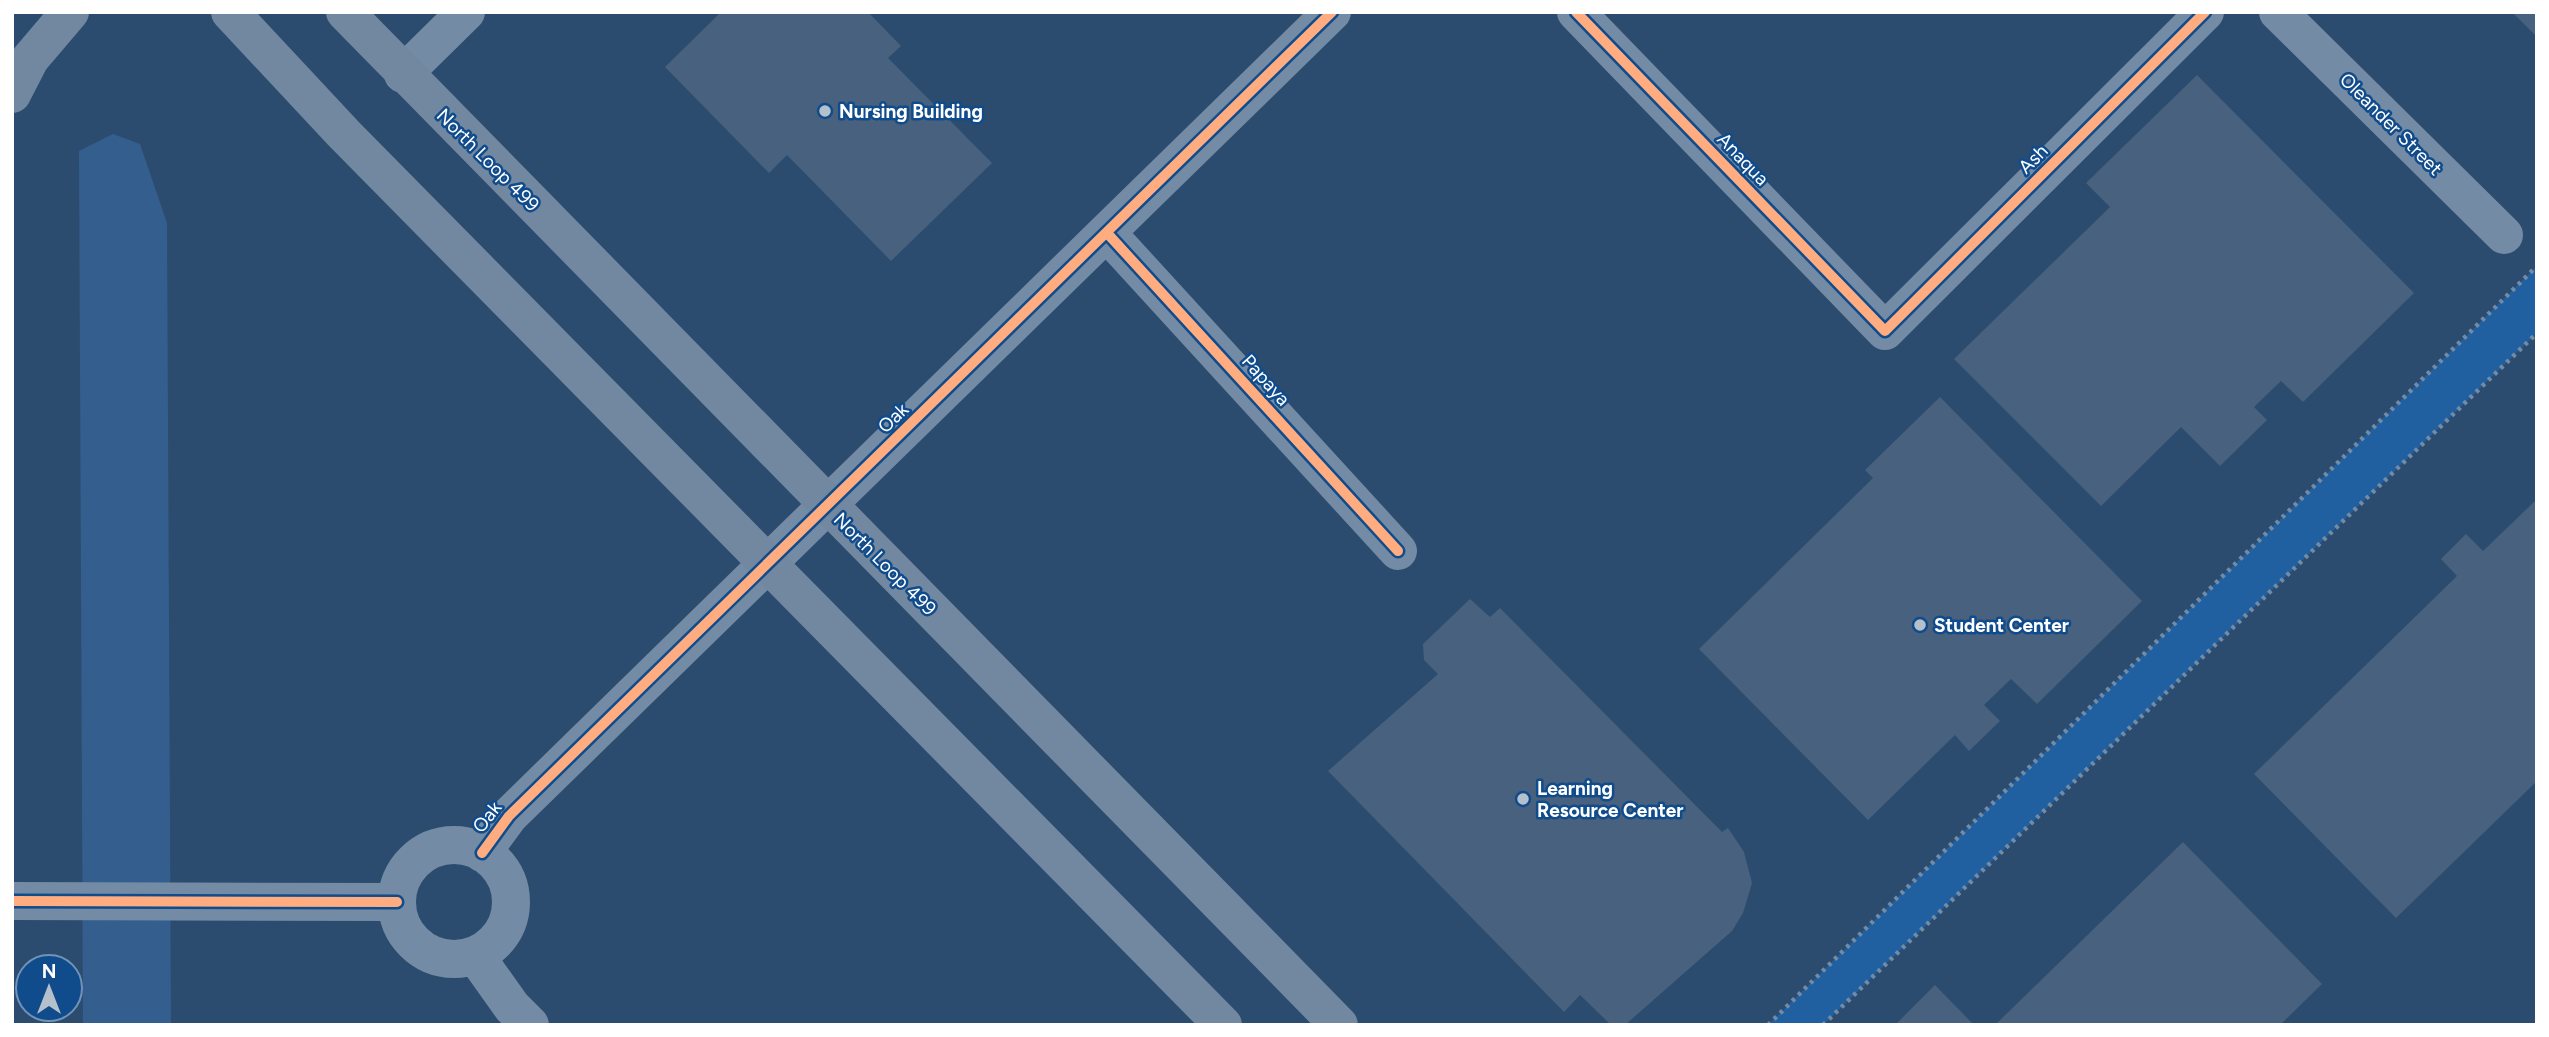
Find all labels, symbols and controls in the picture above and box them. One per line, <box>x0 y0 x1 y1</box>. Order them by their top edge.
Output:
street label: Oleander Street <box>2335 68 2447 180</box>
place label: Nursing Building <box>839 100 983 123</box>
marker: Nursing Building <box>817 103 833 119</box>
street label: North Loop 499 <box>432 104 544 216</box>
street label: Anaqua <box>1712 128 1774 190</box>
street label: Ash <box>2013 139 2053 179</box>
street label: Papaya <box>1237 350 1295 410</box>
street label: Oak <box>873 397 914 438</box>
street label: North Loop 499 <box>829 508 941 620</box>
place label: Student Center <box>1934 614 2069 637</box>
marker: Student Center <box>1912 617 1928 633</box>
place label: Learning Resource Center <box>1537 777 1683 822</box>
marker: Learning Resource Center <box>1515 791 1531 807</box>
street label: Oak <box>468 796 507 837</box>
north arrow <box>14 953 84 1023</box>
text: N <box>42 960 56 983</box>

